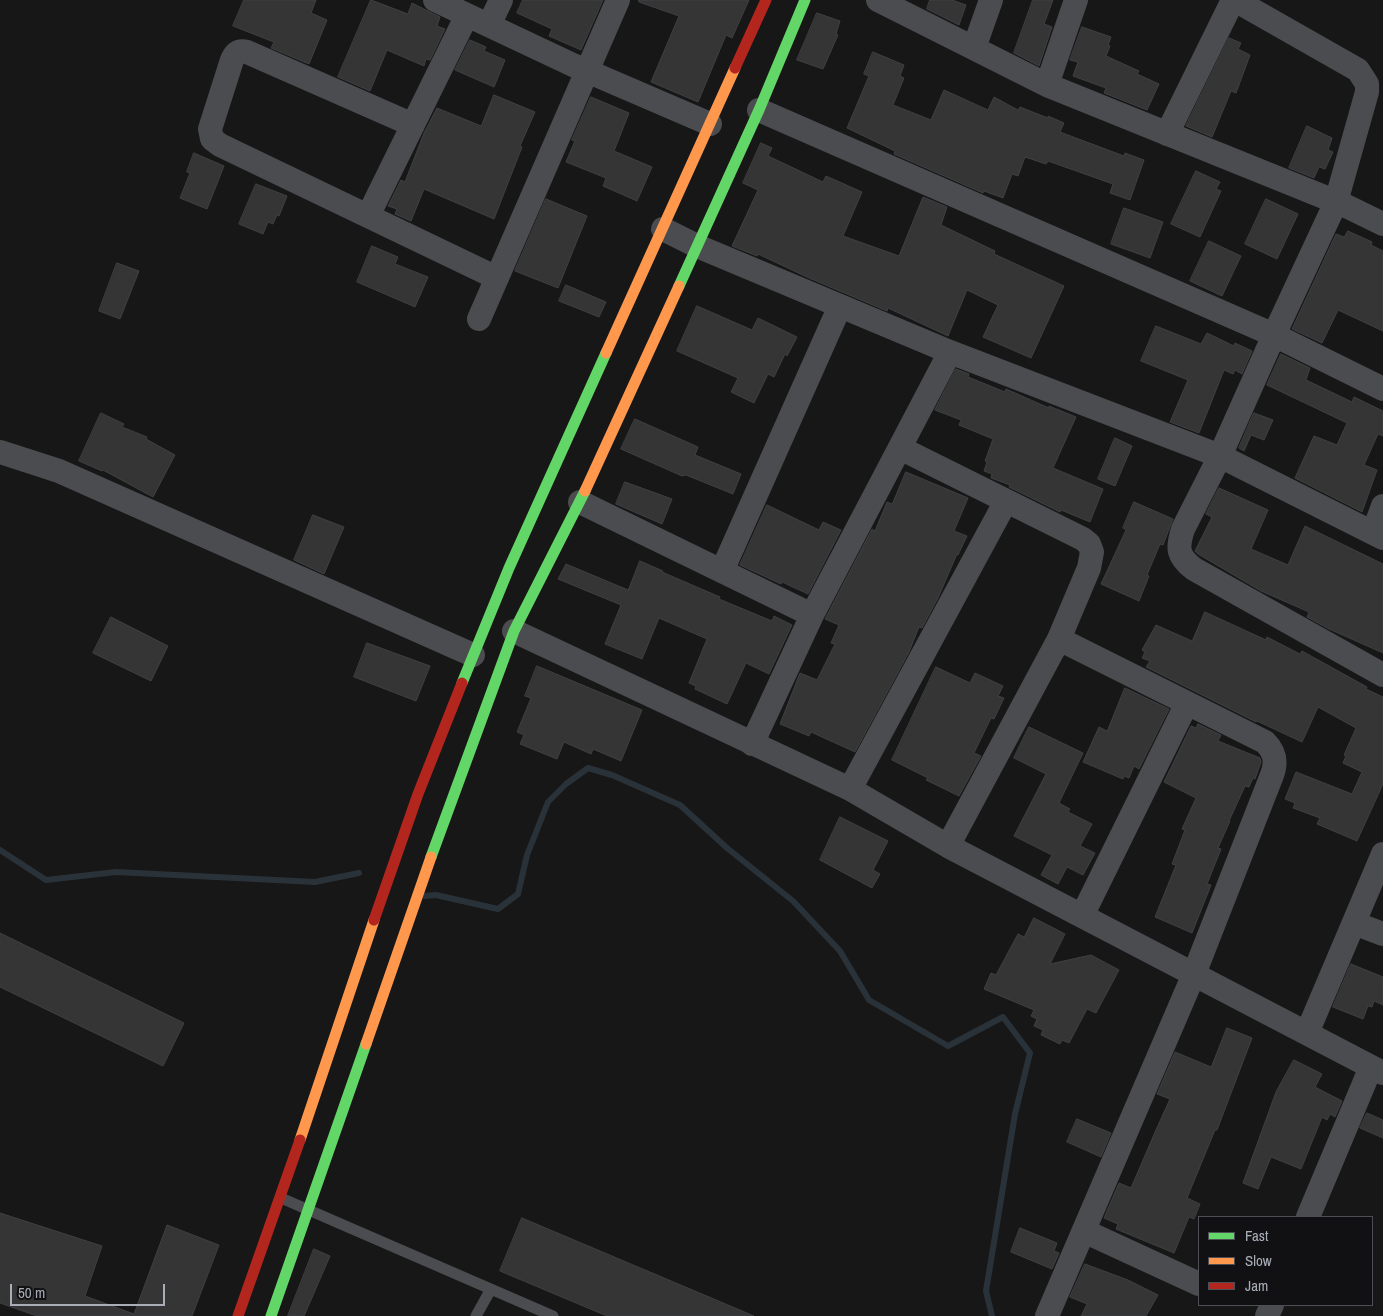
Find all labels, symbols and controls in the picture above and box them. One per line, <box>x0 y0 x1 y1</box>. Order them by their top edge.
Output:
legend <box>1198 1216 1373 1306</box>
text: Fast <box>1245 1225 1268 1246</box>
text: Slow <box>1245 1250 1272 1271</box>
scale bar <box>12 1274 168 1306</box>
text: Jam <box>1245 1275 1268 1296</box>
text: 50 m <box>18 1282 45 1303</box>

